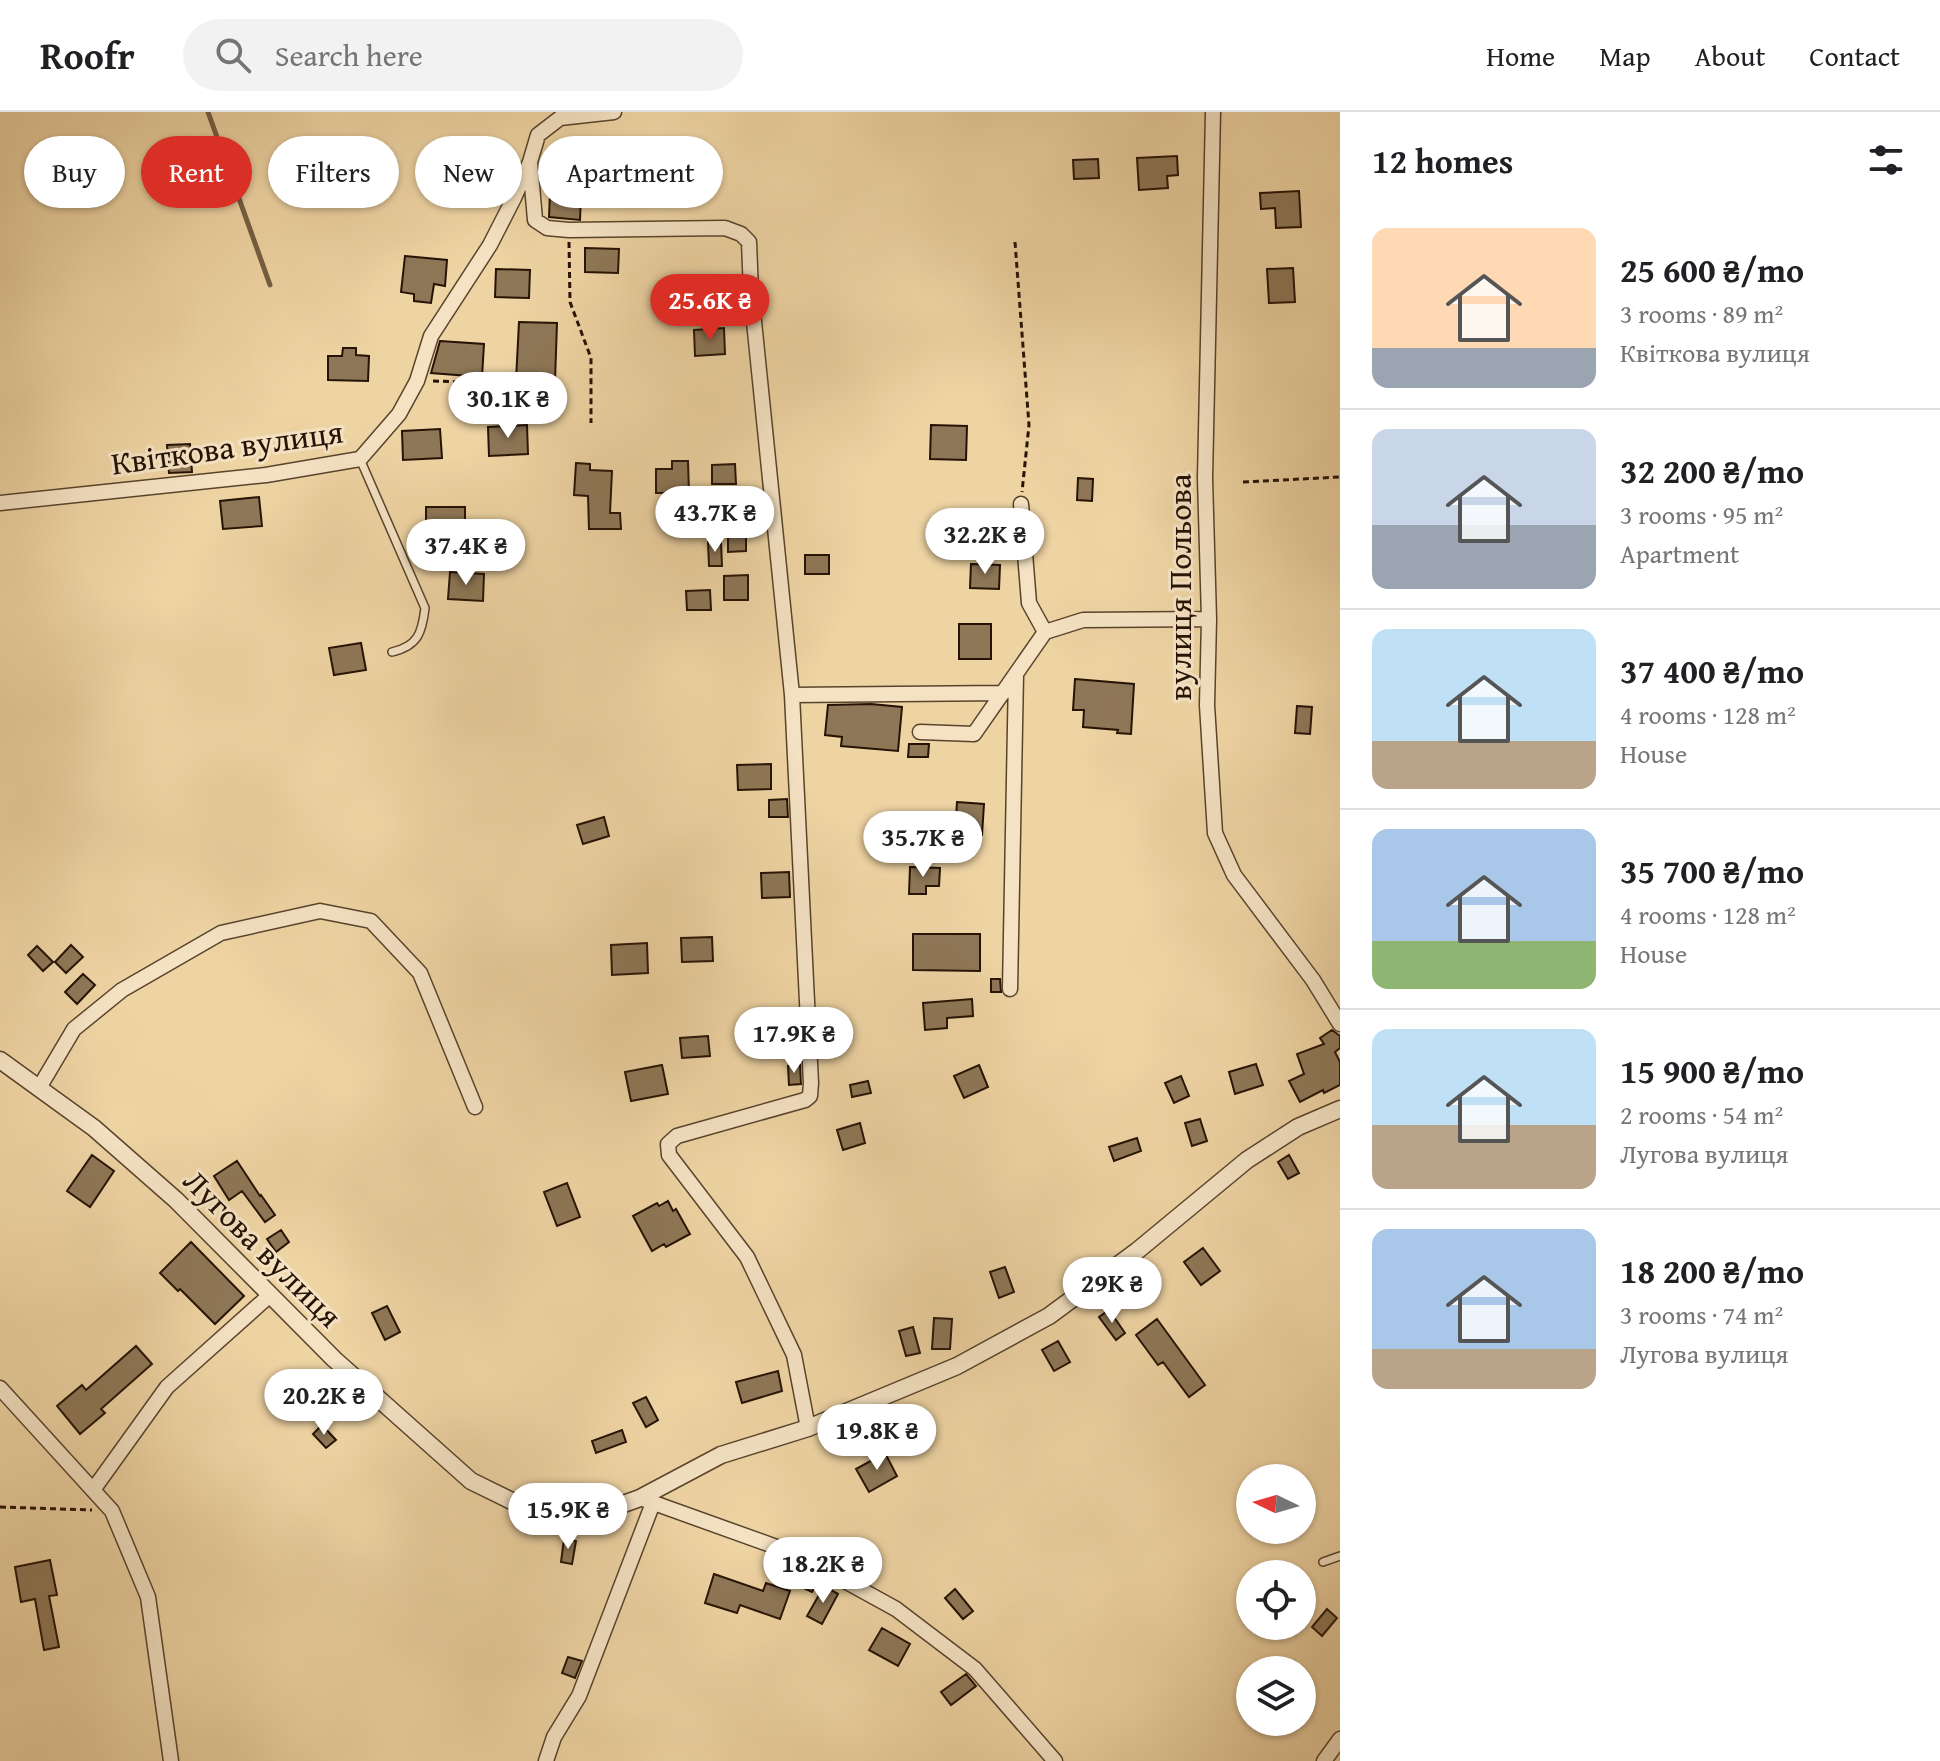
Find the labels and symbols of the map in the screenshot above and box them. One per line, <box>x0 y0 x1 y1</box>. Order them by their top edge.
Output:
pin: 25.6K ₴ <box>636 274 784 342</box>
pin: 30.1K ₴ <box>434 372 582 440</box>
street label: Квіткова вулиця <box>108 407 346 487</box>
street label: вулиця Польова <box>1156 473 1203 700</box>
pin: 43.7K ₴ <box>641 486 789 554</box>
pin: 32.2K ₴ <box>911 508 1059 576</box>
pin: 37.4K ₴ <box>392 519 540 587</box>
pin: 35.7K ₴ <box>849 811 997 879</box>
pin: 17.9K ₴ <box>720 1007 868 1075</box>
street label: Лугова вулиця <box>173 1158 353 1338</box>
pin: 29K ₴ <box>1056 1257 1168 1325</box>
pin: 20.2K ₴ <box>250 1369 398 1437</box>
pin: 19.8K ₴ <box>803 1404 951 1472</box>
north arrow <box>1236 1464 1316 1544</box>
pin: 15.9K ₴ <box>494 1483 642 1551</box>
pin: 18.2K ₴ <box>749 1537 897 1605</box>

